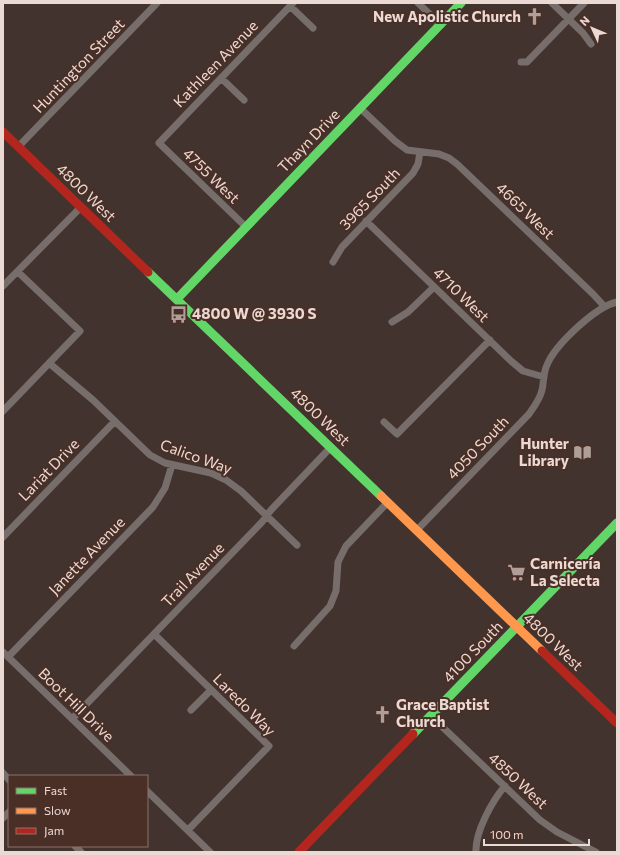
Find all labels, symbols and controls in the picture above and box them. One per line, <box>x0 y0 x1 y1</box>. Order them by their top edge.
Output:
place label: New Apolistic Church <box>373 7 521 25</box>
church icon: New Apolistic Church <box>524 7 544 27</box>
north arrow <box>572 8 612 48</box>
text: N <box>577 13 592 28</box>
street label: Huntington Street <box>29 15 128 116</box>
street label: Kathleen Avenue <box>169 16 261 110</box>
street label: Thayn Drive <box>274 105 343 176</box>
street label: 4755 West <box>180 144 244 207</box>
street label: 4800 West <box>53 160 120 225</box>
street label: 3965 South <box>335 164 403 233</box>
street label: 4665 West <box>493 178 558 242</box>
street label: 4710 West <box>430 263 493 325</box>
bus stop icon: 4800 W @ 3930 S <box>169 304 189 324</box>
place label: 4800 W @ 3930 S <box>192 304 317 322</box>
street label: 4800 West <box>287 384 354 449</box>
street label: 4050 South <box>443 412 512 483</box>
street label: Lariat Drive <box>14 434 82 504</box>
place label: Hunter Library <box>519 434 570 469</box>
street label: Calico Way <box>158 435 235 477</box>
library icon: Hunter Library <box>572 443 592 463</box>
street label: Janette Avenue <box>45 512 128 598</box>
street label: Trail Avenue <box>157 538 227 610</box>
place label: Carnicería La Selecta <box>530 554 601 589</box>
supermarket icon: Carnicería La Selecta <box>507 563 527 583</box>
street label: 4800 West <box>520 609 587 674</box>
street label: 4100 South <box>439 617 506 686</box>
street label: Boot Hill Drive <box>35 664 118 745</box>
street label: Laredo Way <box>210 669 280 739</box>
place label: Grace Baptist Church <box>396 695 489 730</box>
church icon: Grace Baptist Church <box>373 704 393 724</box>
street label: 4850 West <box>485 748 552 812</box>
legend <box>8 775 148 847</box>
text: Fast <box>44 783 67 797</box>
text: Slow <box>44 803 71 817</box>
scale bar <box>484 821 589 847</box>
text: Jam <box>44 823 64 838</box>
text: 100 m <box>490 827 524 841</box>

